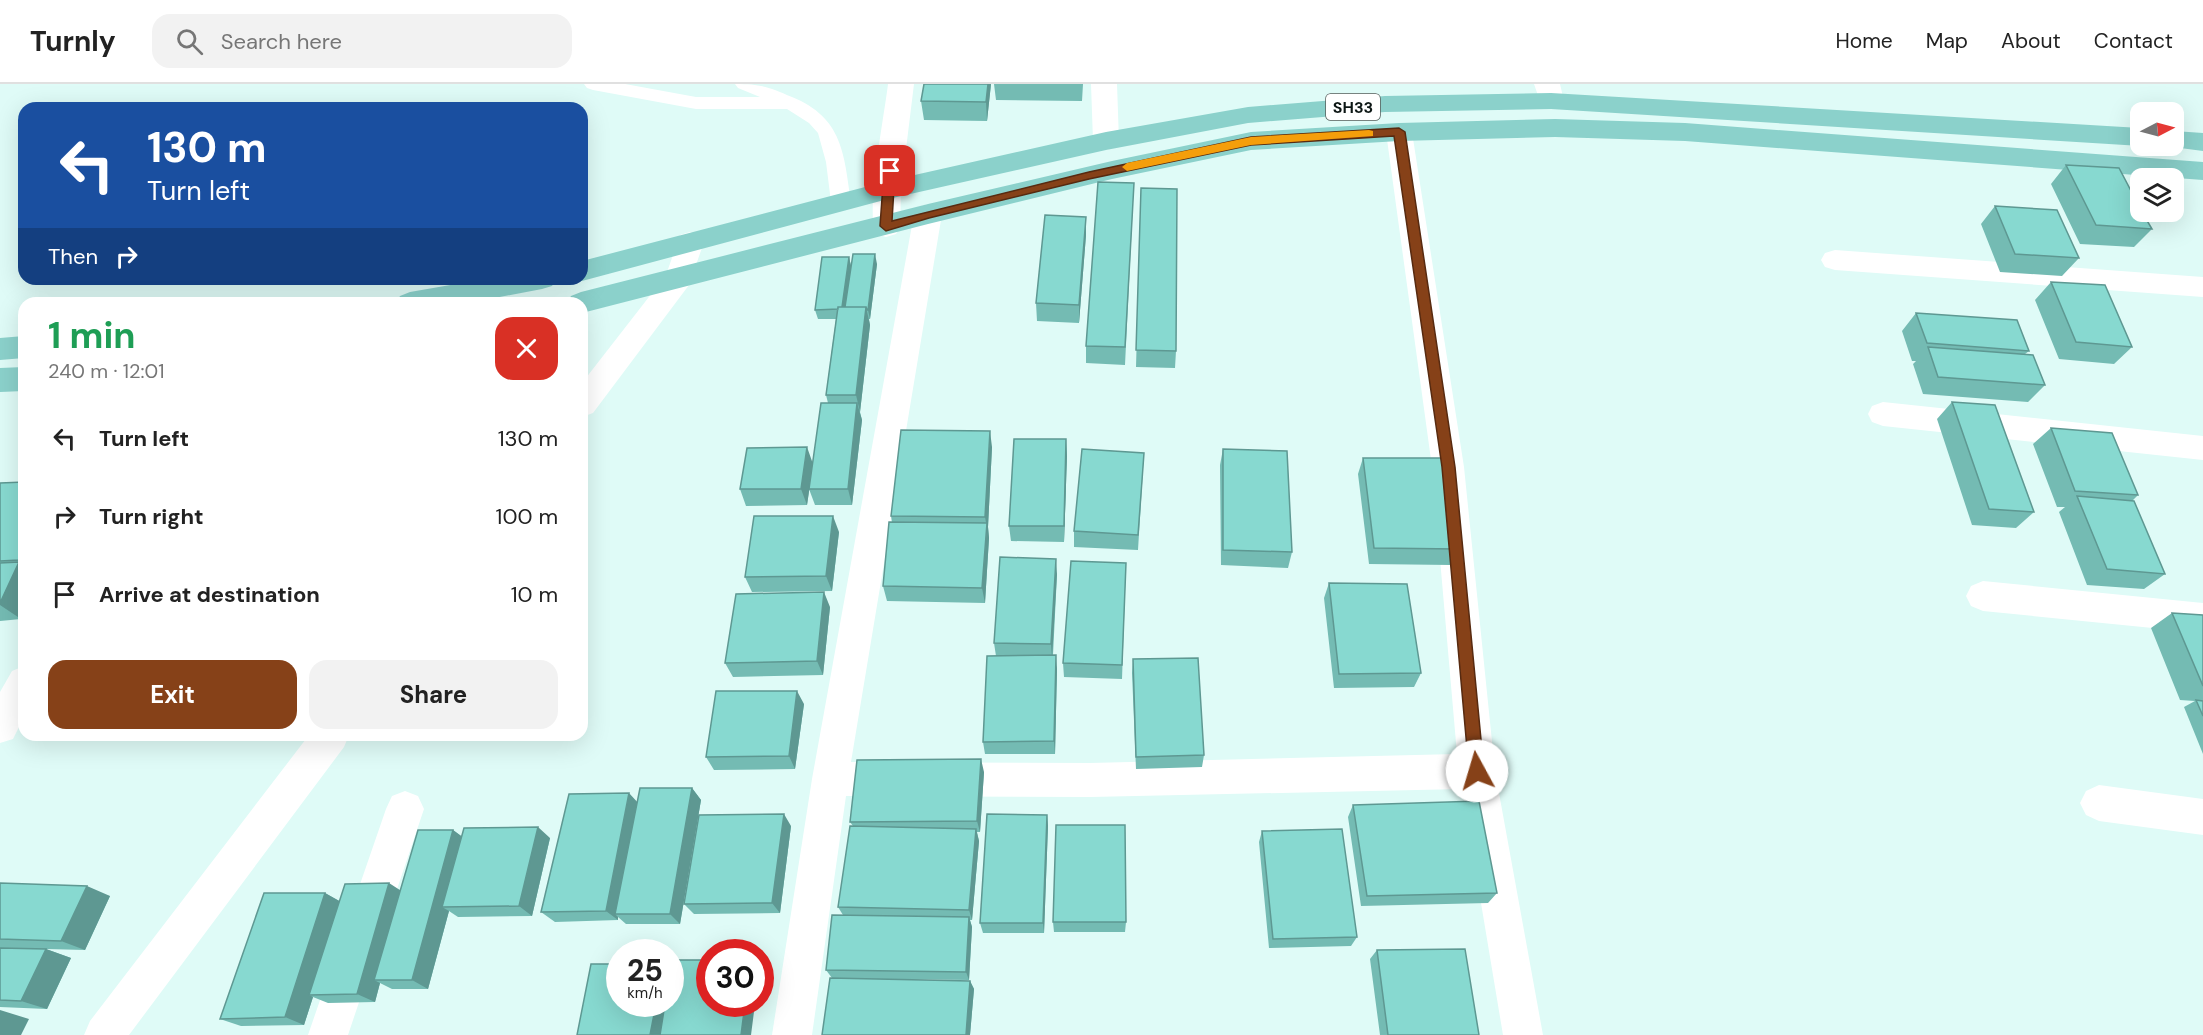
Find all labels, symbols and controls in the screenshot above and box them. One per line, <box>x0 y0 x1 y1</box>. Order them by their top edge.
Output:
search box <box>152 14 572 68</box>
text: Turnly <box>30 23 116 60</box>
icon: search <box>173 25 206 58</box>
text: Search here <box>221 27 342 56</box>
text: Home <box>1835 27 1893 55</box>
text: Map <box>1926 27 1968 55</box>
text: About <box>2001 27 2061 55</box>
text: Contact <box>2094 27 2173 55</box>
road number: SH33 <box>1326 94 1380 120</box>
north arrow <box>2130 102 2184 156</box>
map controls <box>2130 102 2184 222</box>
text: 130 m <box>147 120 267 175</box>
icon: left <box>48 126 126 204</box>
pin <box>864 145 915 196</box>
icon: arrive <box>873 154 906 187</box>
button: layers <box>2130 168 2184 222</box>
text: Turn left <box>147 173 250 208</box>
icon: right <box>110 240 143 273</box>
text: Then <box>48 242 98 271</box>
text: 1 min <box>48 312 136 359</box>
button: close <box>495 317 558 380</box>
text: 240 m · 12:01 <box>48 358 164 384</box>
icon: left <box>48 422 81 455</box>
text: Turn left <box>99 424 189 453</box>
text: 130 m <box>498 424 558 453</box>
icon: right <box>48 500 81 533</box>
text: Turn right <box>99 502 204 531</box>
text: 100 m <box>496 502 558 531</box>
icon: arrive <box>48 578 81 611</box>
text: Arrive at destination <box>99 580 320 609</box>
text: 10 m <box>511 580 558 609</box>
button: Exit <box>48 660 297 729</box>
button: Share <box>309 660 558 729</box>
position arrow <box>1445 739 1509 803</box>
speed limit sign: 30 <box>696 939 774 1017</box>
text: 25 <box>627 951 663 990</box>
text: km/h <box>627 983 663 1003</box>

